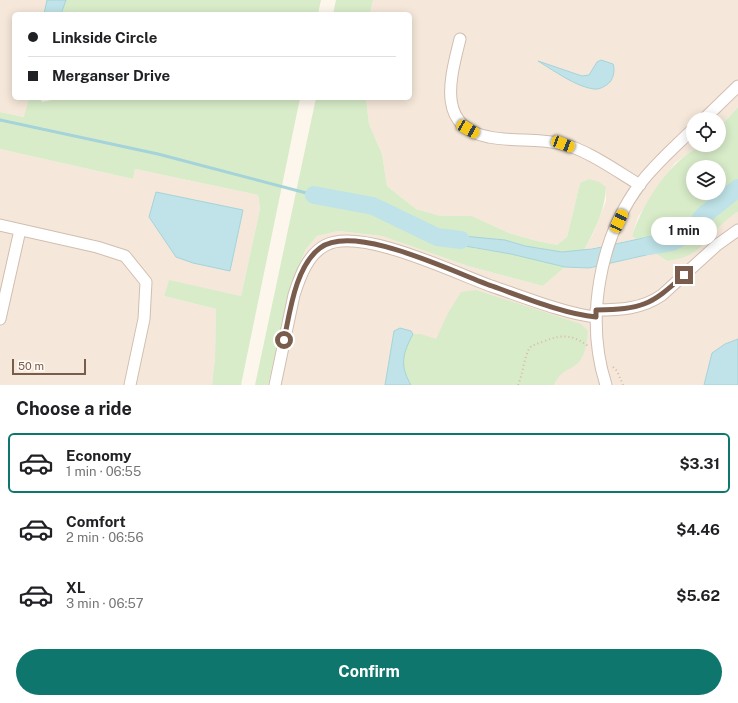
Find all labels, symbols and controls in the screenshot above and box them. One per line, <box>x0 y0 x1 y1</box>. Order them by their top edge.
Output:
text: Linkside Circle <box>52 29 157 46</box>
text: Merganser Drive <box>52 67 170 84</box>
map controls <box>686 112 726 200</box>
button: locate <box>686 112 726 152</box>
car <box>455 118 481 140</box>
car <box>550 134 576 154</box>
button: layers <box>686 160 726 200</box>
car <box>608 208 630 234</box>
callout: 1 min <box>651 217 717 245</box>
text: 1 min <box>668 223 700 238</box>
route end <box>675 266 693 284</box>
route start <box>275 331 293 349</box>
scale bar <box>12 357 86 376</box>
text: 50 m <box>18 360 44 372</box>
text: Choose a ride <box>16 398 132 419</box>
icon: car <box>18 445 54 481</box>
text: Economy <box>66 447 131 464</box>
text: $3.31 <box>679 455 720 472</box>
text: 1 min · 06:55 <box>66 464 141 479</box>
icon: car <box>18 511 54 547</box>
text: Comfort <box>66 513 126 530</box>
text: $4.46 <box>676 521 720 538</box>
text: 2 min · 06:56 <box>66 530 144 545</box>
icon: car <box>18 577 54 613</box>
text: XL <box>66 579 85 596</box>
text: $5.62 <box>676 587 720 604</box>
text: 3 min · 06:57 <box>66 596 144 611</box>
button: Confirm <box>16 649 722 695</box>

